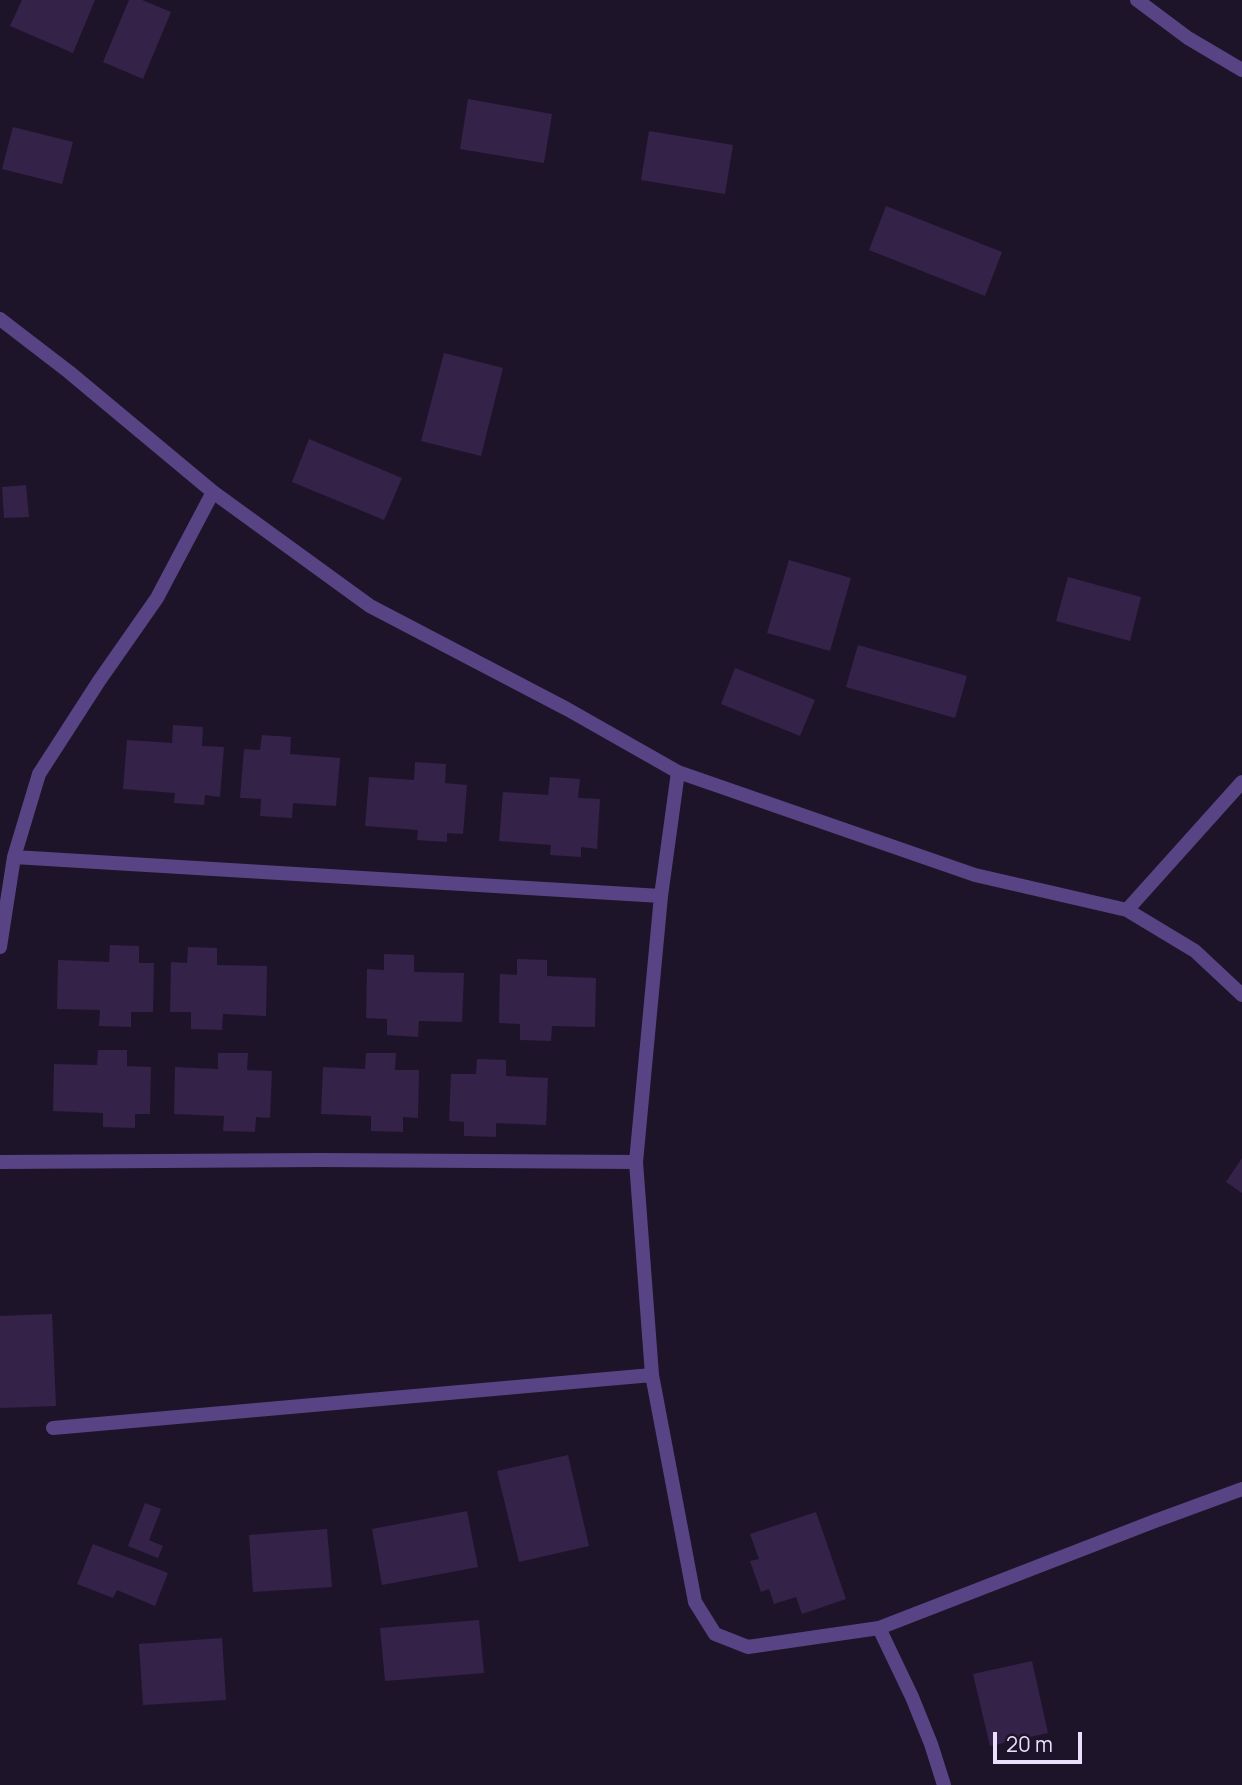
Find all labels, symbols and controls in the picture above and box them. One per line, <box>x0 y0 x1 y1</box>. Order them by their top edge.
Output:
scale bar <box>997 1718 1086 1762</box>
text: 20 m <box>1006 1730 1053 1758</box>

